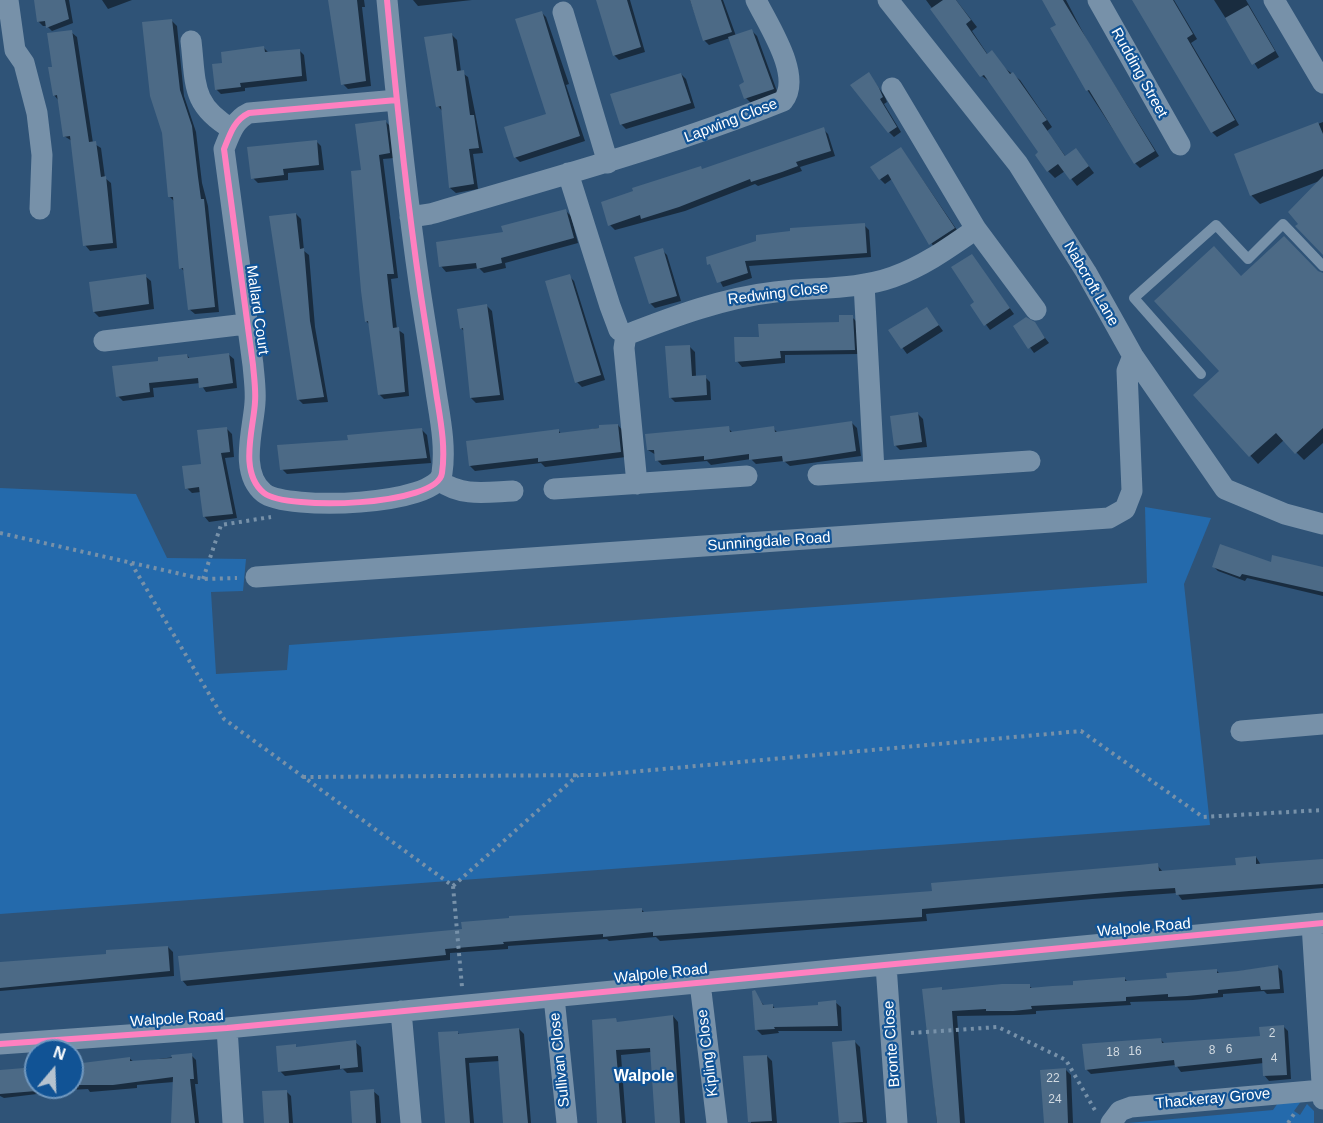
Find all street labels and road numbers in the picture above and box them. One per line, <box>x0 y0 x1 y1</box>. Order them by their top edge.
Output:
street label: Rudding Street <box>1107 25 1171 121</box>
street label: Lapwing Close <box>682 95 780 147</box>
street label: Nabcroft Lane <box>1060 239 1122 329</box>
street label: Mallard Court <box>242 264 272 356</box>
street label: Redwing Close <box>727 279 829 309</box>
street label: Sunningdale Road <box>707 529 831 555</box>
street label: Walpole Road <box>1097 915 1191 941</box>
street label: Walpole Road <box>613 960 709 988</box>
street label: Bronte Close <box>880 1000 904 1088</box>
street label: Walpole Road <box>130 1007 224 1031</box>
street label: Kipling Close <box>694 1008 722 1098</box>
street label: Sullivan Close <box>546 1012 574 1108</box>
street label: Thackeray Grove <box>1155 1085 1271 1113</box>

